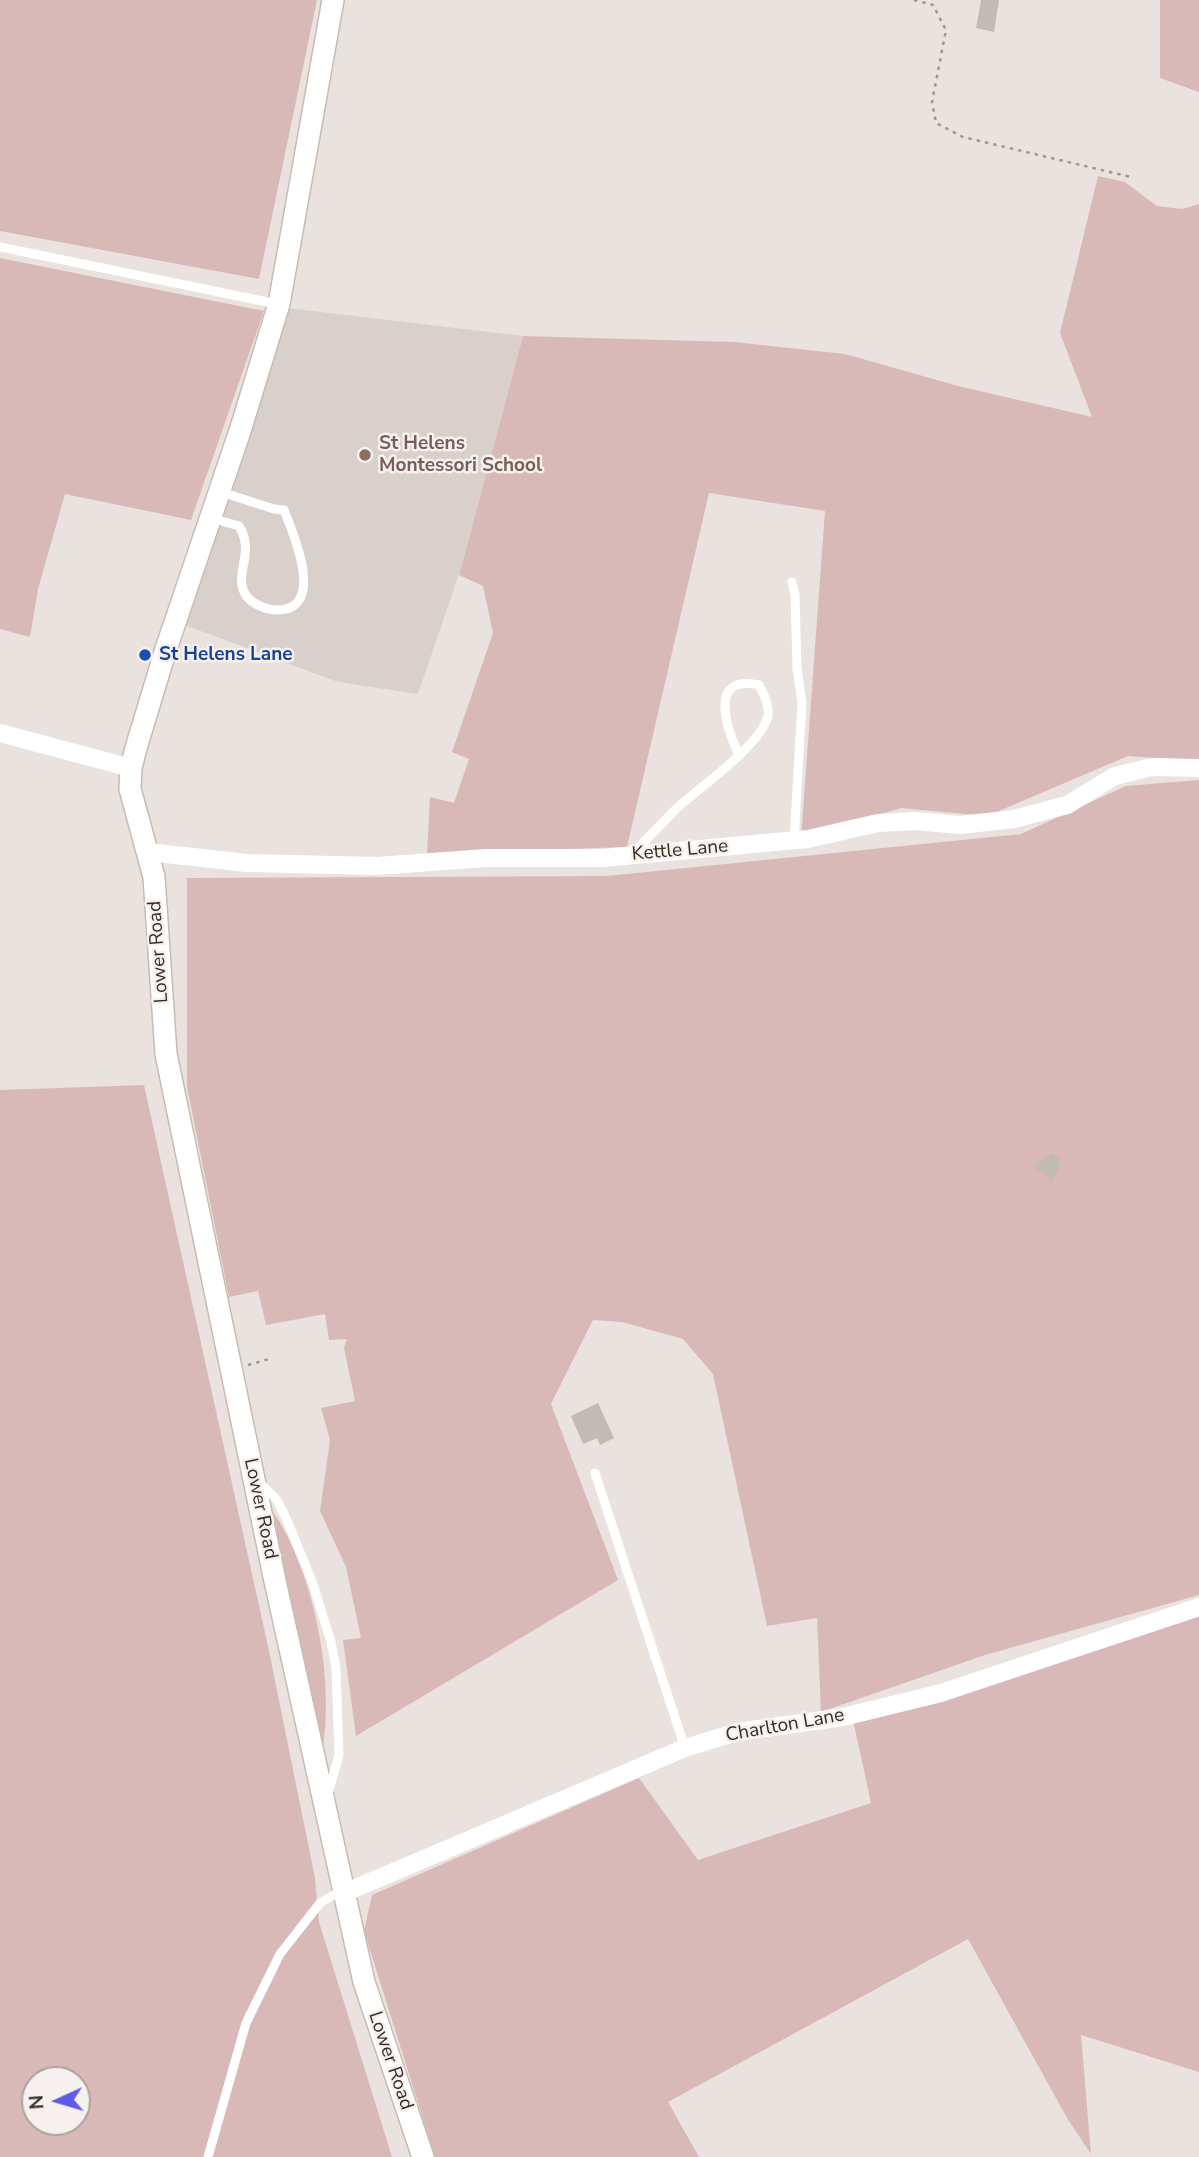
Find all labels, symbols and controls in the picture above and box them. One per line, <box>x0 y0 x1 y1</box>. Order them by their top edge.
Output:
place label: St Helens Montessori School <box>379 433 542 477</box>
marker: St Helens Montessori School <box>357 447 373 463</box>
place label: St Helens Lane <box>159 644 293 666</box>
marker: St Helens Lane <box>137 647 153 663</box>
street label: Kettle Lane <box>631 835 729 867</box>
street label: Lower Road <box>144 900 174 1004</box>
street label: Lower Road <box>238 1457 282 1561</box>
street label: Charlton Lane <box>724 1704 846 1748</box>
street label: Lower Road <box>363 2009 417 2113</box>
north arrow <box>21 2066 91 2136</box>
text: N <box>24 2094 51 2110</box>

